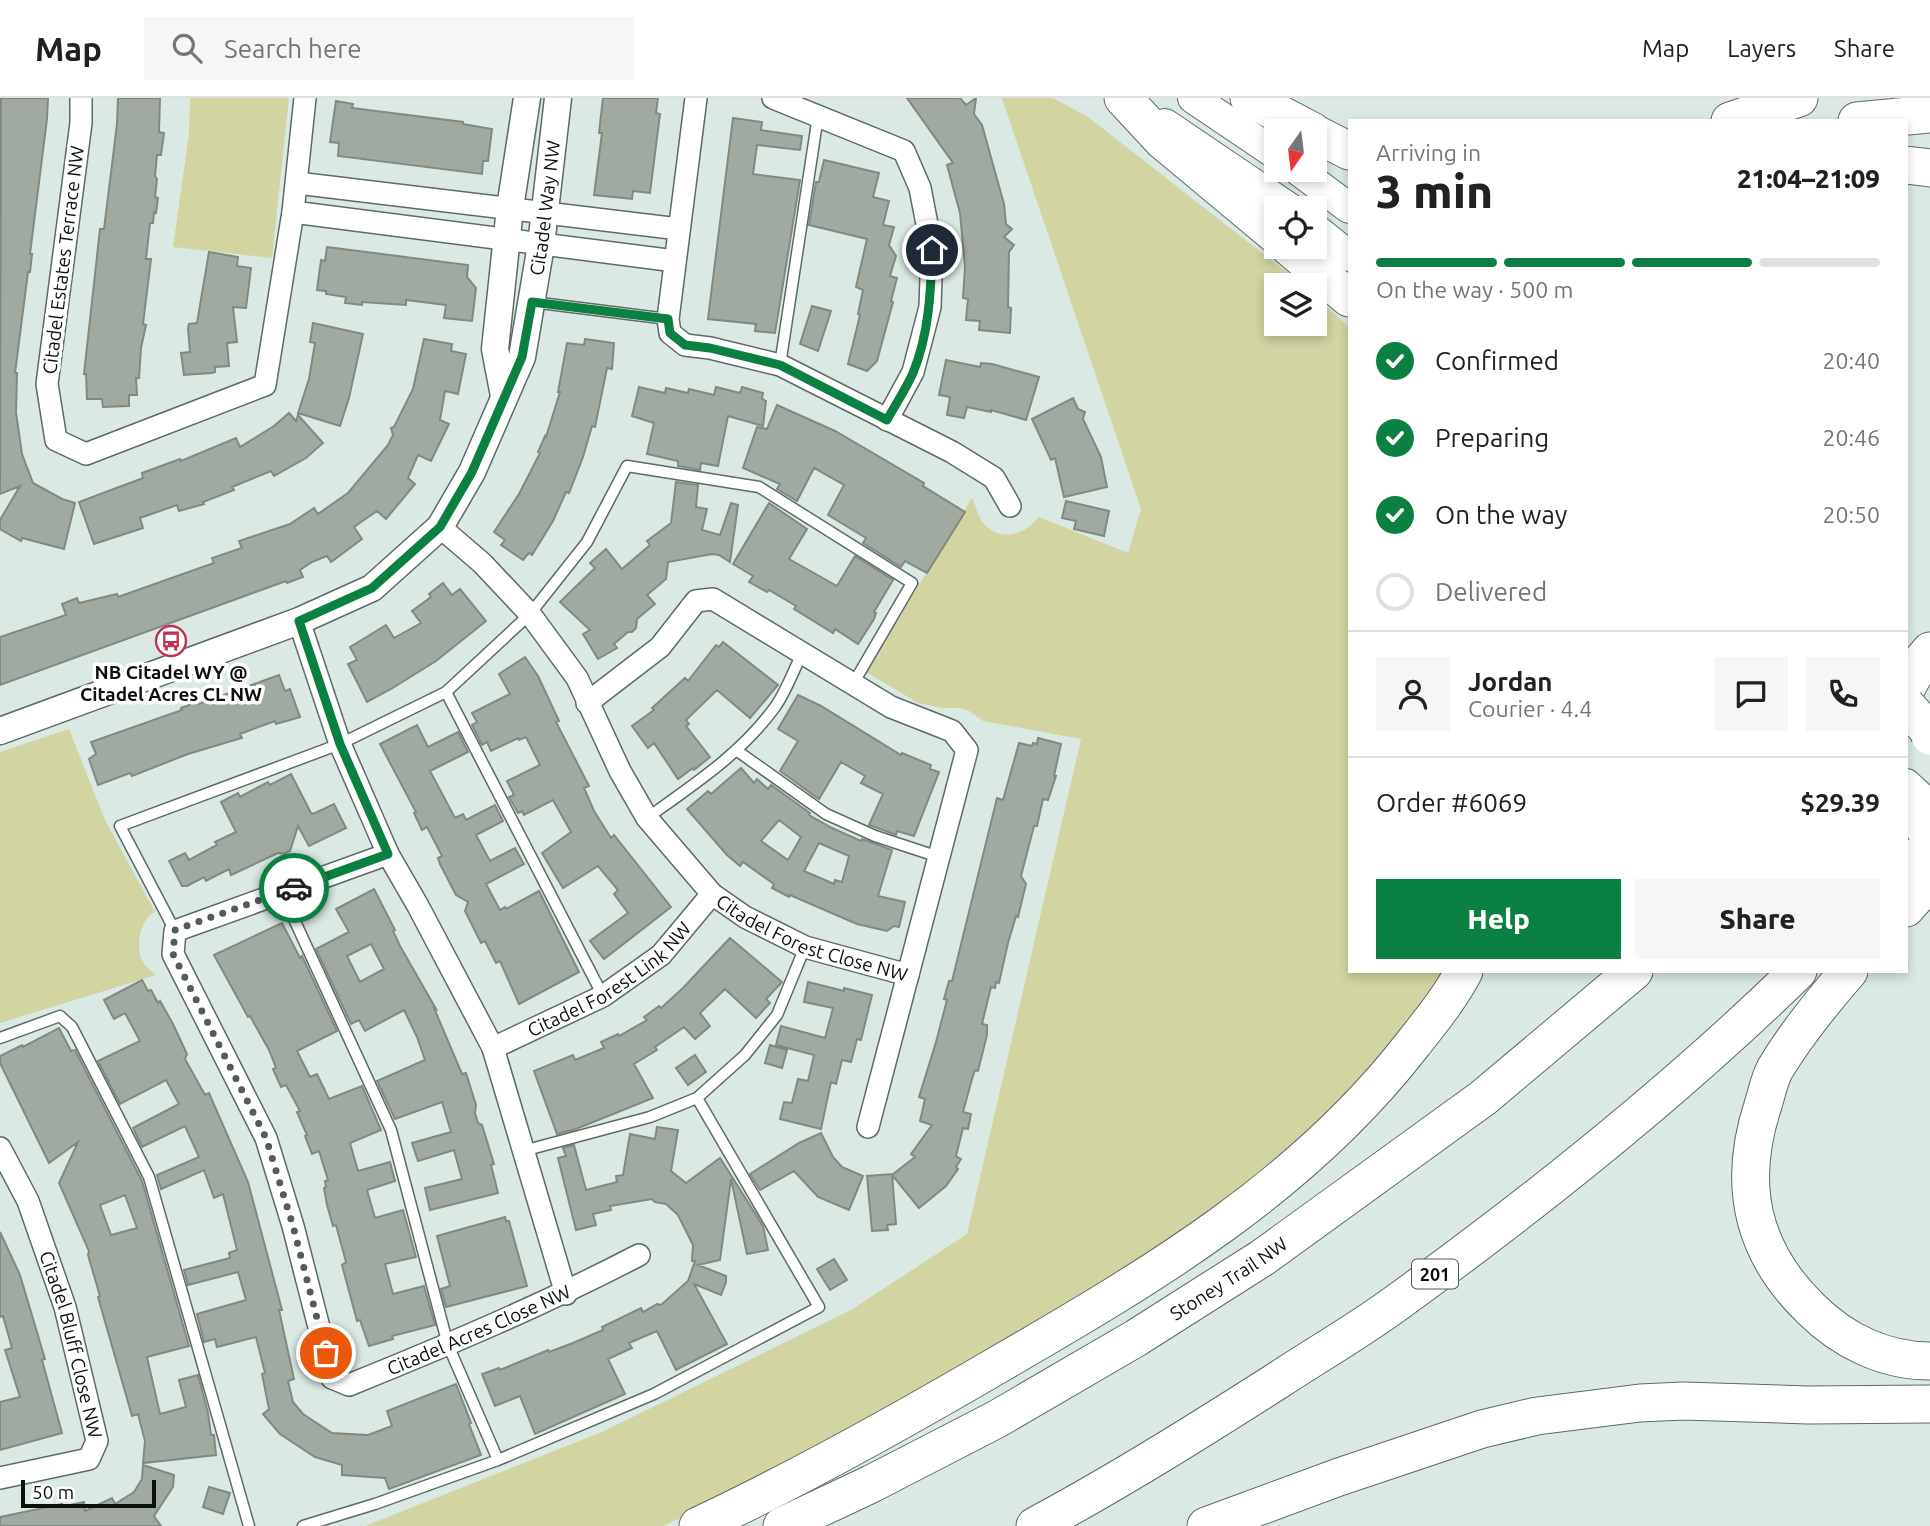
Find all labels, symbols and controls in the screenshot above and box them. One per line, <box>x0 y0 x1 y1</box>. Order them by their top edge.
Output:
search box <box>144 17 634 80</box>
icon: search <box>168 29 206 67</box>
text: Map <box>35 30 102 67</box>
text: Search here <box>224 34 362 63</box>
text: Map <box>1642 35 1689 62</box>
text: Layers <box>1727 35 1796 62</box>
text: Share <box>1834 35 1895 62</box>
north arrow <box>1264 119 1326 182</box>
map controls <box>1264 119 1327 336</box>
street label: Citadel Way NW <box>525 139 564 277</box>
text: Arriving in <box>1376 140 1481 165</box>
street label: Citadel Estates Terrace NW <box>38 144 88 376</box>
text: 21:04–21:09 <box>1737 164 1880 193</box>
text: 3 min <box>1376 165 1493 217</box>
button: locate <box>1264 196 1327 259</box>
pin <box>902 220 962 280</box>
icon: home <box>913 231 951 269</box>
button: layers <box>1264 273 1327 336</box>
text: On the way · 500 m <box>1376 277 1573 302</box>
icon: check <box>1376 342 1414 380</box>
text: Confirmed <box>1435 346 1559 375</box>
text: 20:40 <box>1822 348 1880 373</box>
icon: check <box>1376 419 1414 457</box>
text: Preparing <box>1435 423 1549 452</box>
text: 20:46 <box>1822 425 1880 450</box>
icon: check <box>1376 496 1414 534</box>
text: On the way <box>1435 500 1567 529</box>
text: 20:50 <box>1822 502 1880 527</box>
text: Delivered <box>1435 577 1547 606</box>
bus stop icon: NB Citadel WY @ Citadel Acres CL NW <box>154 624 188 658</box>
button: person <box>1376 657 1450 731</box>
button: chat <box>1714 657 1788 731</box>
button: phone <box>1806 657 1880 731</box>
place label: NB Citadel WY @ Citadel Acres CL NW <box>80 661 262 705</box>
text: Jordan <box>1468 667 1553 696</box>
text: Courier · 4.4 <box>1468 696 1592 721</box>
text: Order #6069 <box>1376 788 1527 817</box>
text: $29.39 <box>1800 788 1880 817</box>
courier <box>259 853 329 923</box>
icon: car <box>275 869 313 907</box>
button: Help <box>1376 879 1621 959</box>
button: Share <box>1635 879 1880 959</box>
street label: Citadel Forest Close NW <box>712 889 910 985</box>
street label: Citadel Forest Link NW <box>524 917 695 1041</box>
street label: Stoney Trail NW <box>1166 1232 1291 1325</box>
street label: Citadel Bluff Close NW <box>35 1248 107 1440</box>
road number: 201 <box>1412 1260 1458 1288</box>
street label: Citadel Acres Close NW <box>384 1280 574 1379</box>
pin <box>296 1323 356 1383</box>
icon: bag <box>307 1334 345 1372</box>
scale bar <box>21 1477 156 1509</box>
text: 50 m <box>32 1481 74 1503</box>

